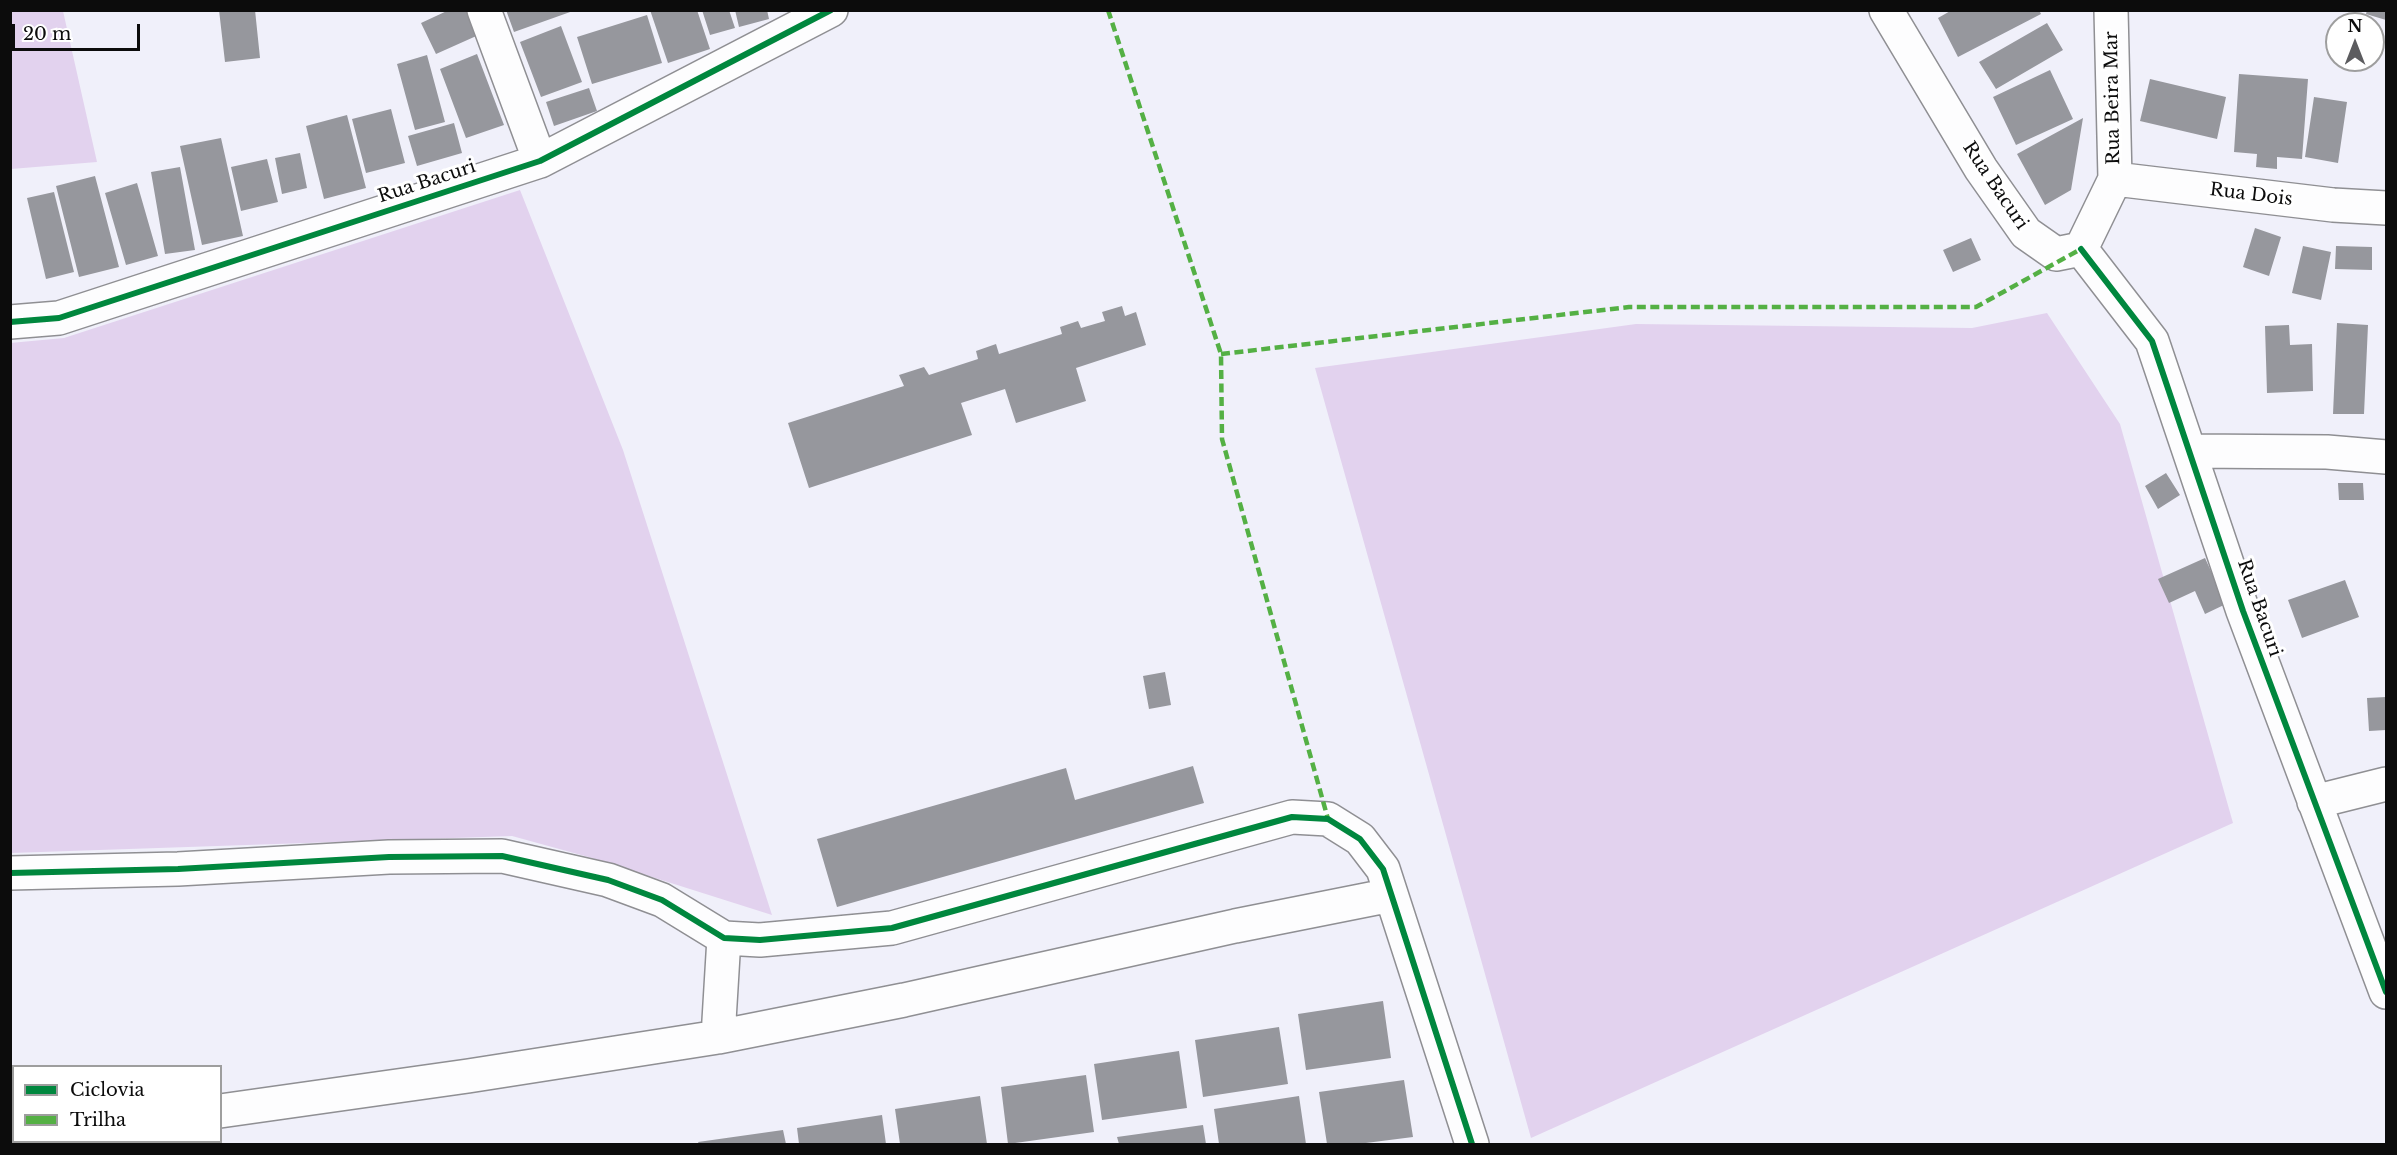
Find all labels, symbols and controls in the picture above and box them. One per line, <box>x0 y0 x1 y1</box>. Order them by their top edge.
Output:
scale bar <box>15 12 142 50</box>
north arrow <box>2325 12 2385 72</box>
text: N <box>2347 16 2363 36</box>
text: 20 m <box>23 23 71 45</box>
street label: Rua Beira Mar <box>2101 31 2125 165</box>
street label: Rua Bacuri <box>1958 138 2032 234</box>
street label: Rua Bacuri <box>375 156 479 208</box>
street label: Rua Dois <box>2208 179 2294 211</box>
street label: Rua Bacuri <box>2232 556 2286 660</box>
legend <box>12 1065 222 1143</box>
text: Ciclovia <box>70 1079 145 1101</box>
text: Trilha <box>70 1109 126 1131</box>

